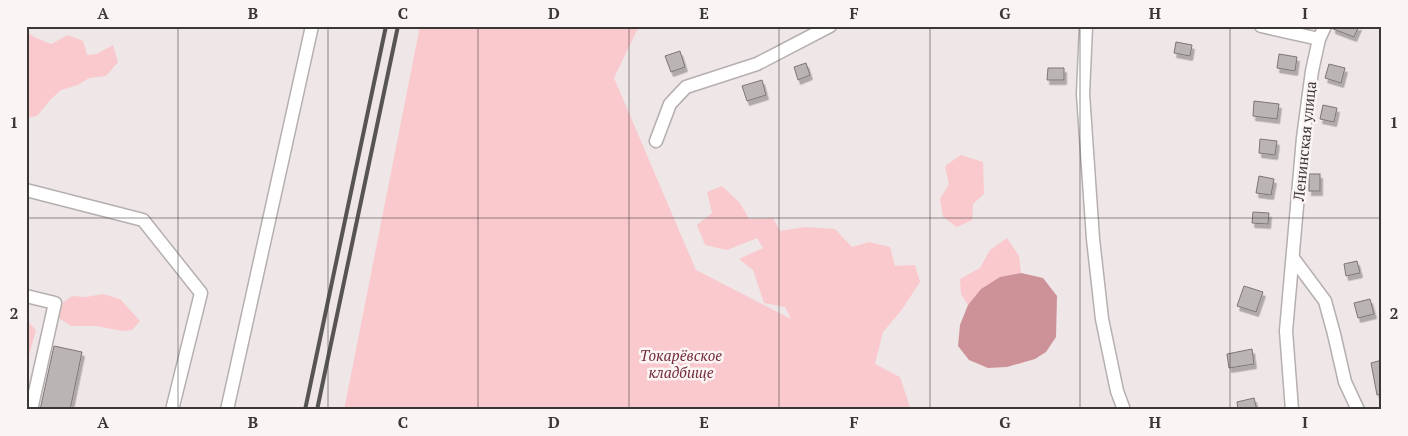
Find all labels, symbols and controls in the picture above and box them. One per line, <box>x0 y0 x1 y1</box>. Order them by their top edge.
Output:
text: A <box>97 2 109 24</box>
text: B <box>248 2 258 24</box>
text: C <box>398 2 408 24</box>
text: D <box>548 2 560 24</box>
text: E <box>699 2 709 24</box>
text: F <box>849 2 859 24</box>
text: G <box>999 2 1011 24</box>
text: H <box>1149 2 1161 24</box>
text: I <box>1302 2 1308 24</box>
street label: Ленинская улица <box>1288 80 1320 203</box>
text: 1 <box>9 111 19 133</box>
text: 1 <box>1389 111 1399 133</box>
text: 2 <box>9 302 19 324</box>
text: 2 <box>1389 302 1399 324</box>
park label: Токарёвское кладбище <box>640 345 722 382</box>
text: A <box>97 411 109 433</box>
text: B <box>248 411 258 433</box>
text: C <box>398 411 408 433</box>
text: D <box>548 411 560 433</box>
text: E <box>699 411 709 433</box>
text: F <box>849 411 859 433</box>
text: G <box>999 411 1011 433</box>
text: H <box>1149 411 1161 433</box>
text: I <box>1302 411 1308 433</box>

